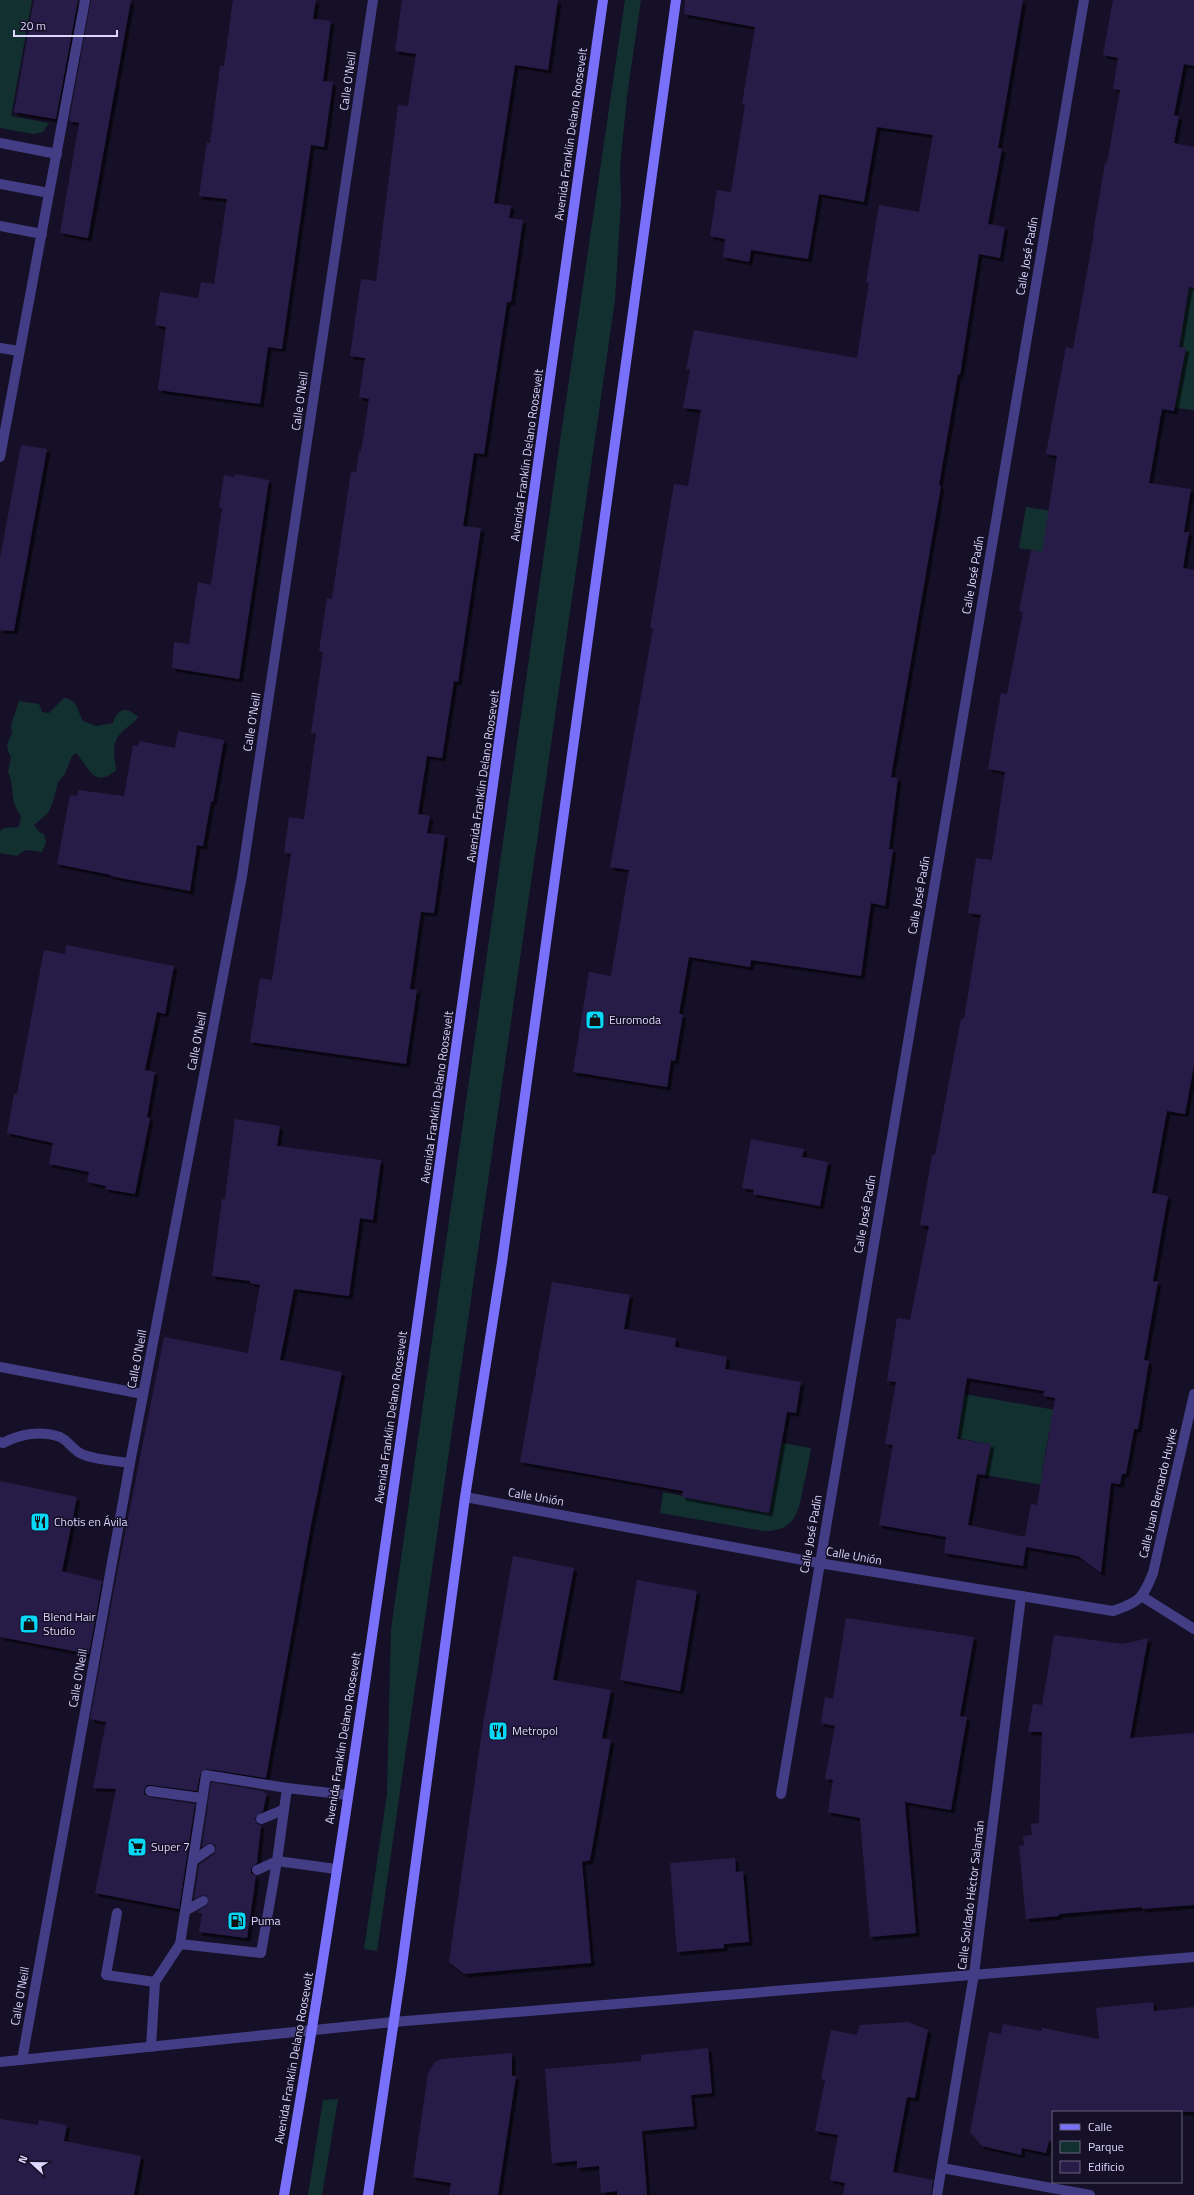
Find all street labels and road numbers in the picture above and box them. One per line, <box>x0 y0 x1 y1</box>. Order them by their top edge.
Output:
street label: Avenida Franklin Delano Roosevelt <box>549 46 592 221</box>
street label: Calle O'Neill <box>334 50 361 112</box>
street label: Calle José Padín <box>1010 215 1043 297</box>
street label: Avenida Franklin Delano Roosevelt <box>505 367 548 542</box>
street label: Calle O'Neill <box>286 370 313 432</box>
street label: Calle José Padín <box>956 534 989 616</box>
street label: Avenida Franklin Delano Roosevelt <box>461 688 504 863</box>
street label: Calle O'Neill <box>237 691 266 753</box>
street label: Calle José Padín <box>902 854 935 936</box>
street label: Avenida Franklin Delano Roosevelt <box>415 1009 458 1184</box>
street label: Calle O'Neill <box>182 1010 212 1072</box>
street label: Calle José Padín <box>848 1173 881 1255</box>
street label: Calle O'Neill <box>122 1328 152 1390</box>
street label: Avenida Franklin Delano Roosevelt <box>369 1329 412 1504</box>
street label: Calle Juan Bernardo Huyke <box>1133 1426 1182 1560</box>
street label: Calle Unión <box>507 1482 565 1511</box>
street label: Calle José Padín <box>794 1493 827 1575</box>
street label: Calle Unión <box>825 1541 883 1570</box>
street label: Calle O'Neill <box>63 1647 92 1709</box>
street label: Avenida Franklin Delano Roosevelt <box>320 1650 366 1825</box>
street label: Calle Soldado Héctor Salamán <box>952 1819 989 1971</box>
street label: Calle O'Neill <box>5 1965 34 2027</box>
street label: Avenida Franklin Delano Roosevelt <box>269 1970 318 2145</box>

